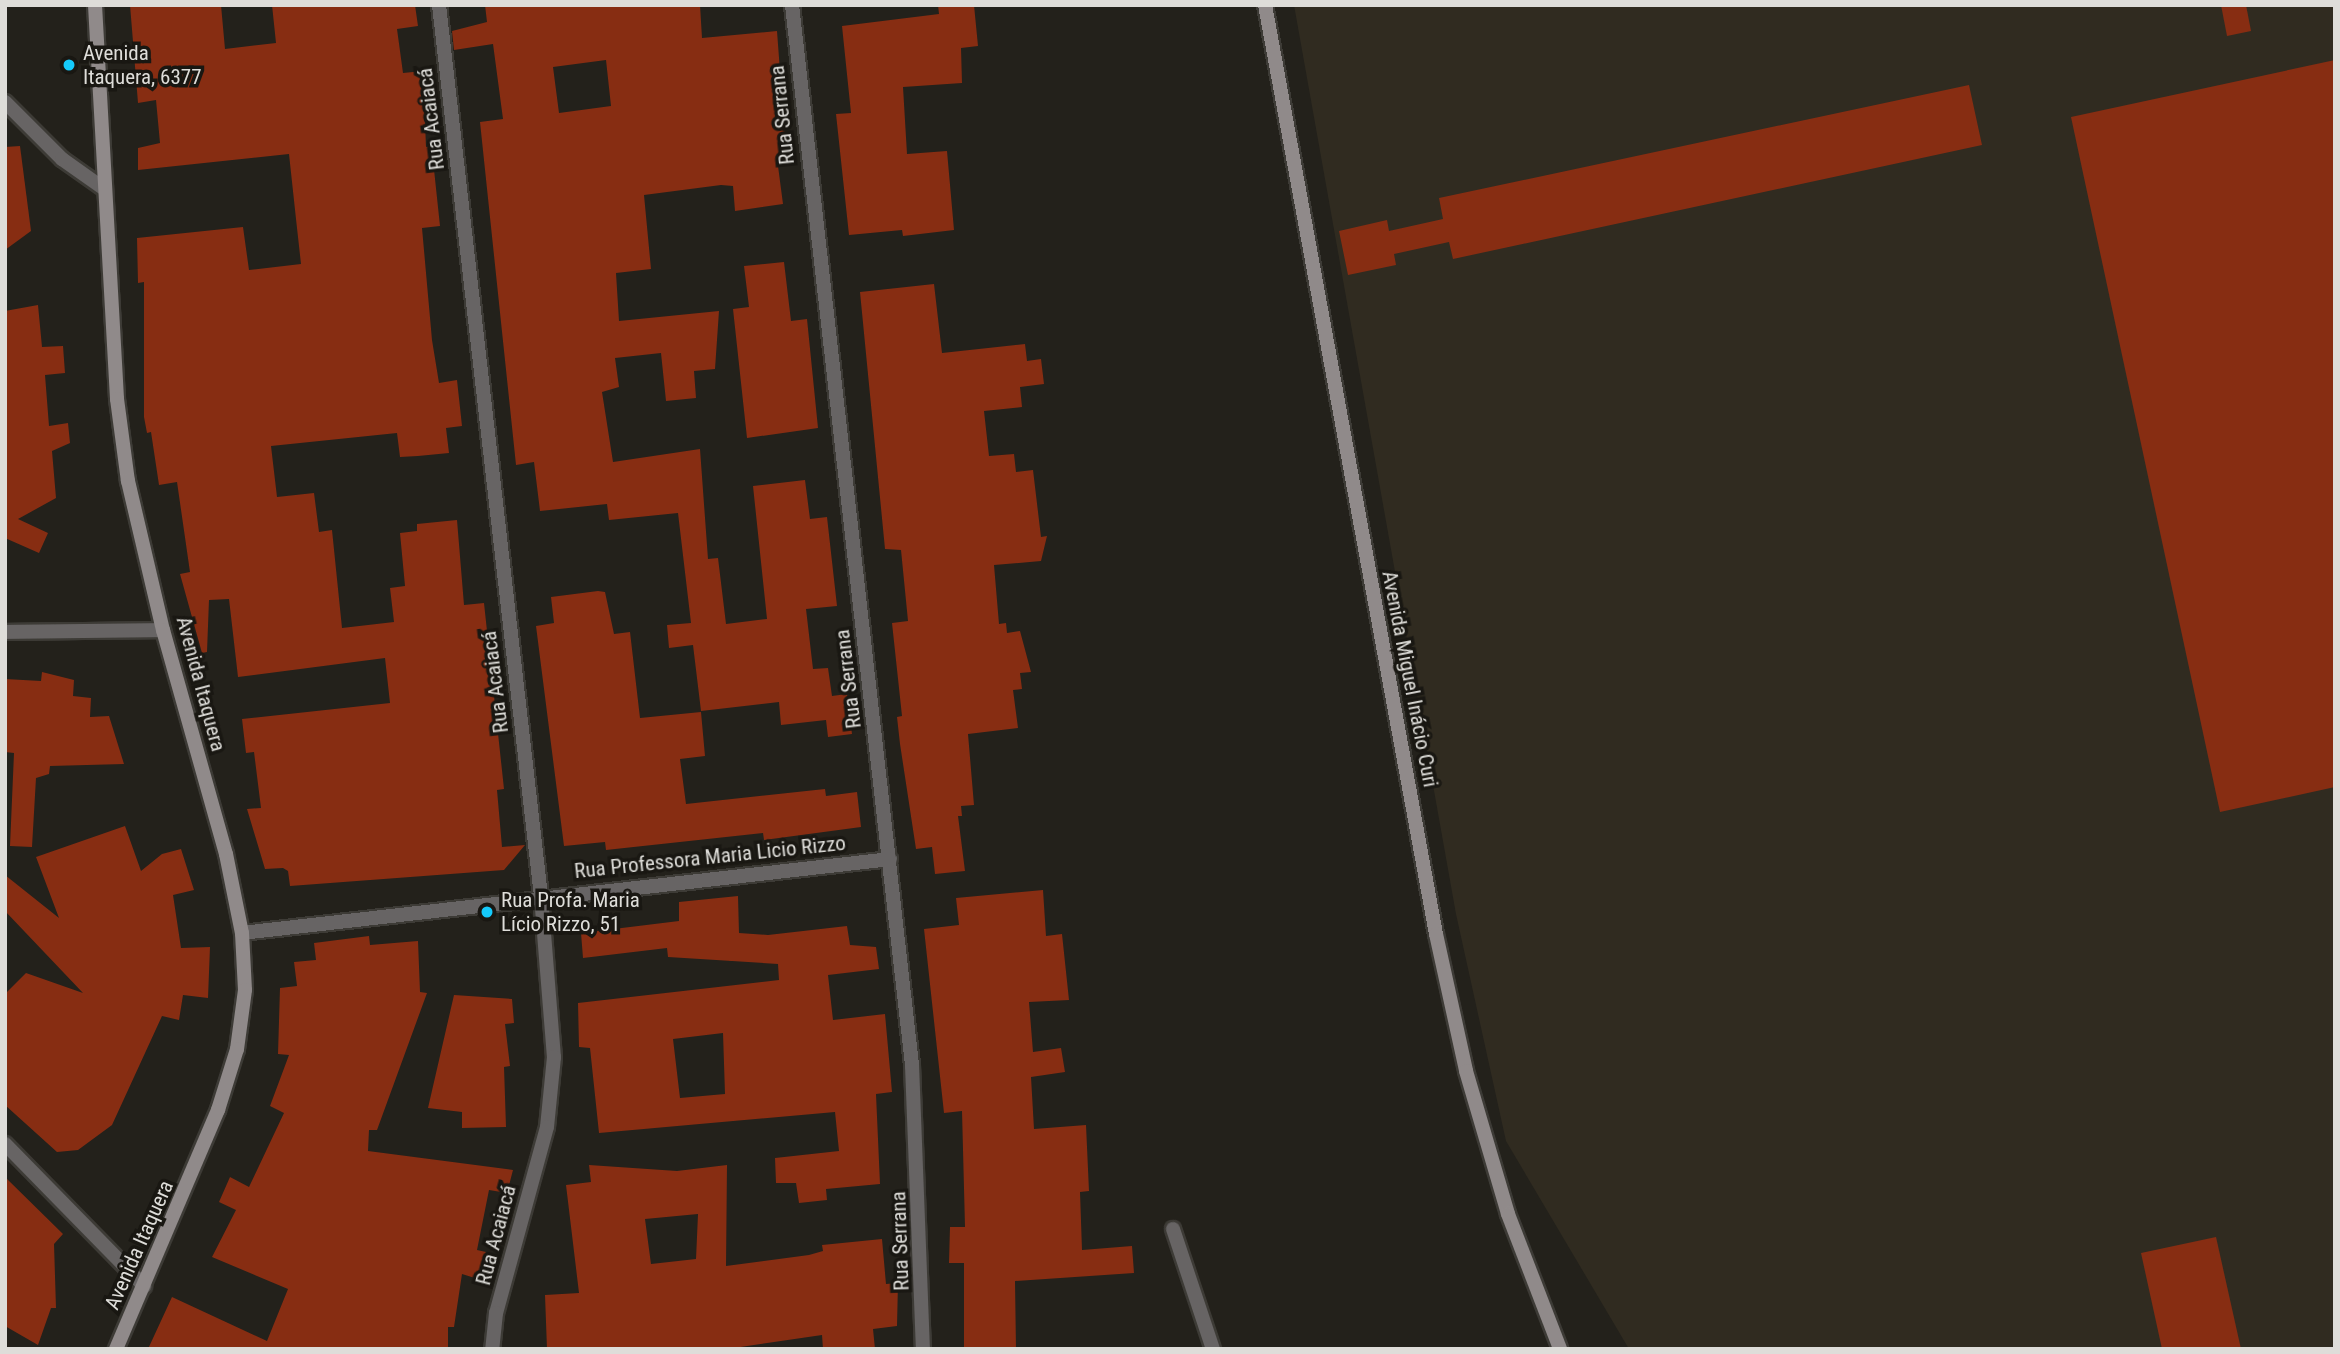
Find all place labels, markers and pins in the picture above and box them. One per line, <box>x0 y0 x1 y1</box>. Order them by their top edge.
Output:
place label: Avenida Itaquera, 6377 <box>83 40 201 90</box>
marker: Avenida Itaquera, 6377 <box>61 57 77 73</box>
place label: Rua Profa. Maria Lício Rizzo, 51 <box>501 887 640 937</box>
marker: Rua Profa. Maria Lício Rizzo, 51 <box>479 904 495 920</box>

